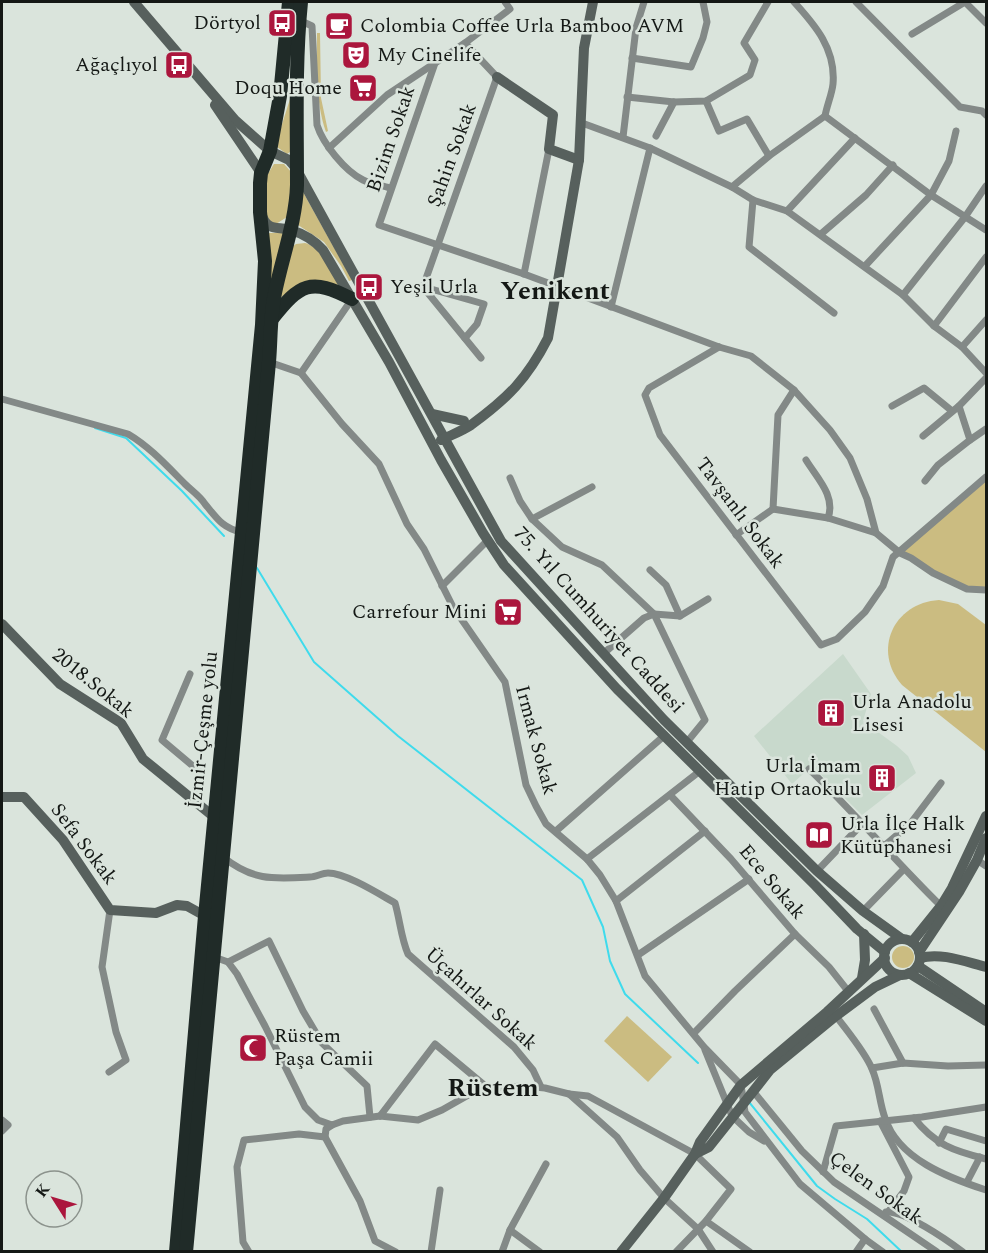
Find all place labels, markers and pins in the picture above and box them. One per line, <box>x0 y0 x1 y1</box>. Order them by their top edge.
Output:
bus stop icon: Dörtyol <box>266 7 298 39</box>
place label: Dörtyol <box>193 8 261 38</box>
cafe icon: Colombia Coffee Urla Bamboo AVM <box>323 10 355 42</box>
place label: Colombia Coffee Urla Bamboo AVM <box>360 11 684 41</box>
theatre icon: My Cinelife <box>340 39 372 71</box>
place label: My Cinelife <box>377 40 482 70</box>
bus stop icon: Ağaçlıyol <box>163 49 195 81</box>
place label: Ağaçlıyol <box>75 50 158 80</box>
supermarket icon: Doqu Home <box>347 72 379 104</box>
place label: Doqu Home <box>234 73 342 103</box>
bus stop icon: Yeşil Urla <box>353 271 385 303</box>
place label: Yeşil Urla <box>390 272 478 302</box>
supermarket icon: Carrefour Mini <box>492 596 524 628</box>
place label: Carrefour Mini <box>352 597 487 627</box>
place label: Urla Anadolu Lisesi <box>852 687 972 740</box>
building icon: Urla Anadolu Lisesi <box>815 697 847 729</box>
place label: Urla İmam Hatip Ortaokulu <box>714 751 861 804</box>
building icon: Urla İmam Hatip Ortaokulu <box>866 762 898 794</box>
place label: Urla İlçe Halk Kütüphanesi <box>840 809 965 862</box>
library icon: Urla İlçe Halk Kütüphanesi <box>803 819 835 851</box>
place label: Rüstem Paşa Camii <box>274 1021 373 1074</box>
mosque icon: Rüstem Paşa Camii <box>237 1032 269 1064</box>

